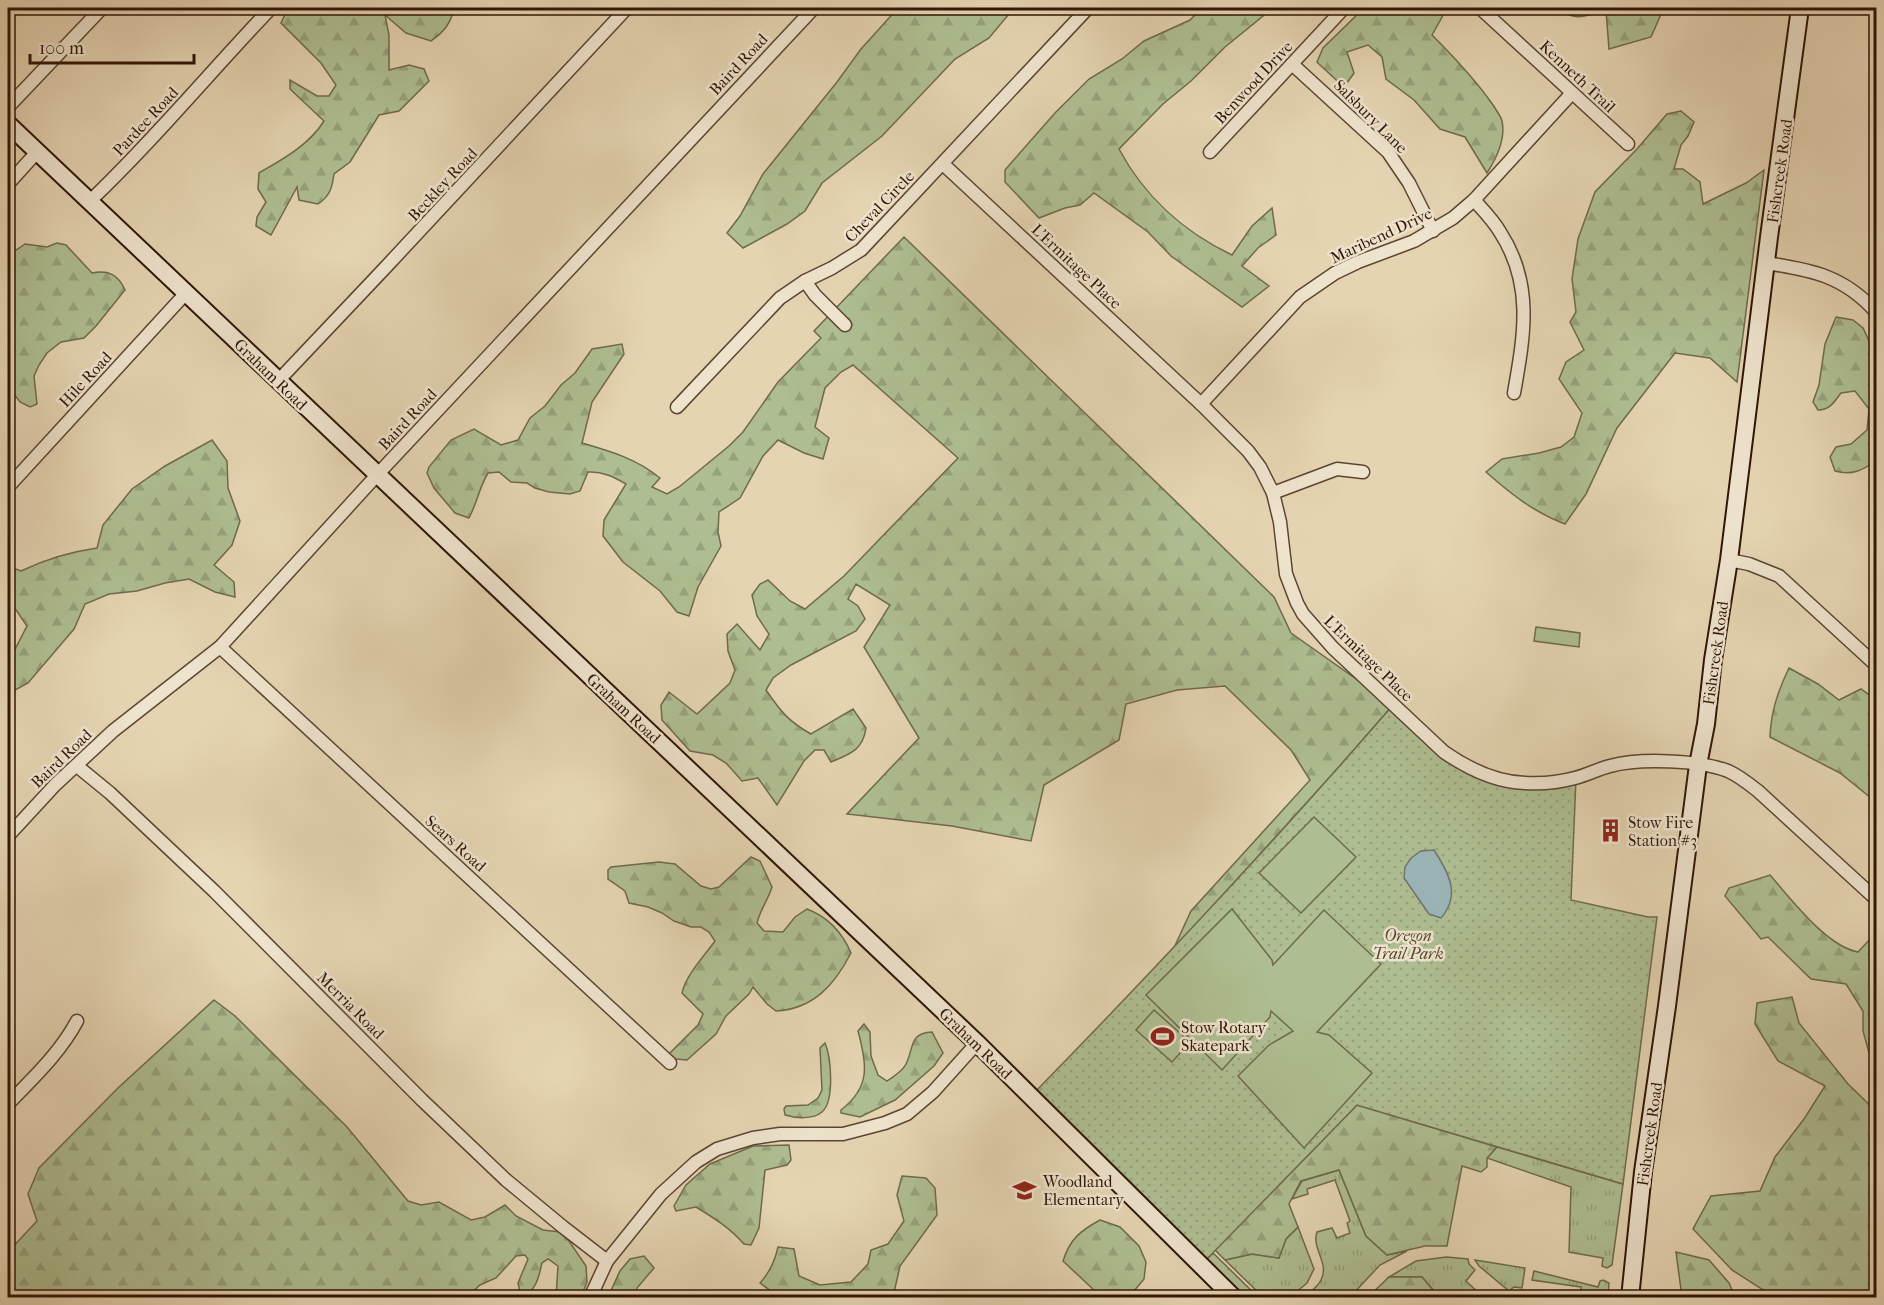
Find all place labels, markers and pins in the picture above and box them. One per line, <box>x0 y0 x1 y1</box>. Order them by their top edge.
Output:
place label: Stow Fire Station #3 <box>1628 813 1697 850</box>
building icon: Stow Fire Station #3 <box>1597 818 1623 844</box>
place label: Stow Rotary Skatepark <box>1181 1018 1266 1055</box>
sports icon: Stow Rotary Skatepark <box>1150 1023 1176 1049</box>
place label: Woodland Elementary <box>1042 1172 1124 1209</box>
school or university icon: Woodland Elementary <box>1012 1177 1038 1203</box>

